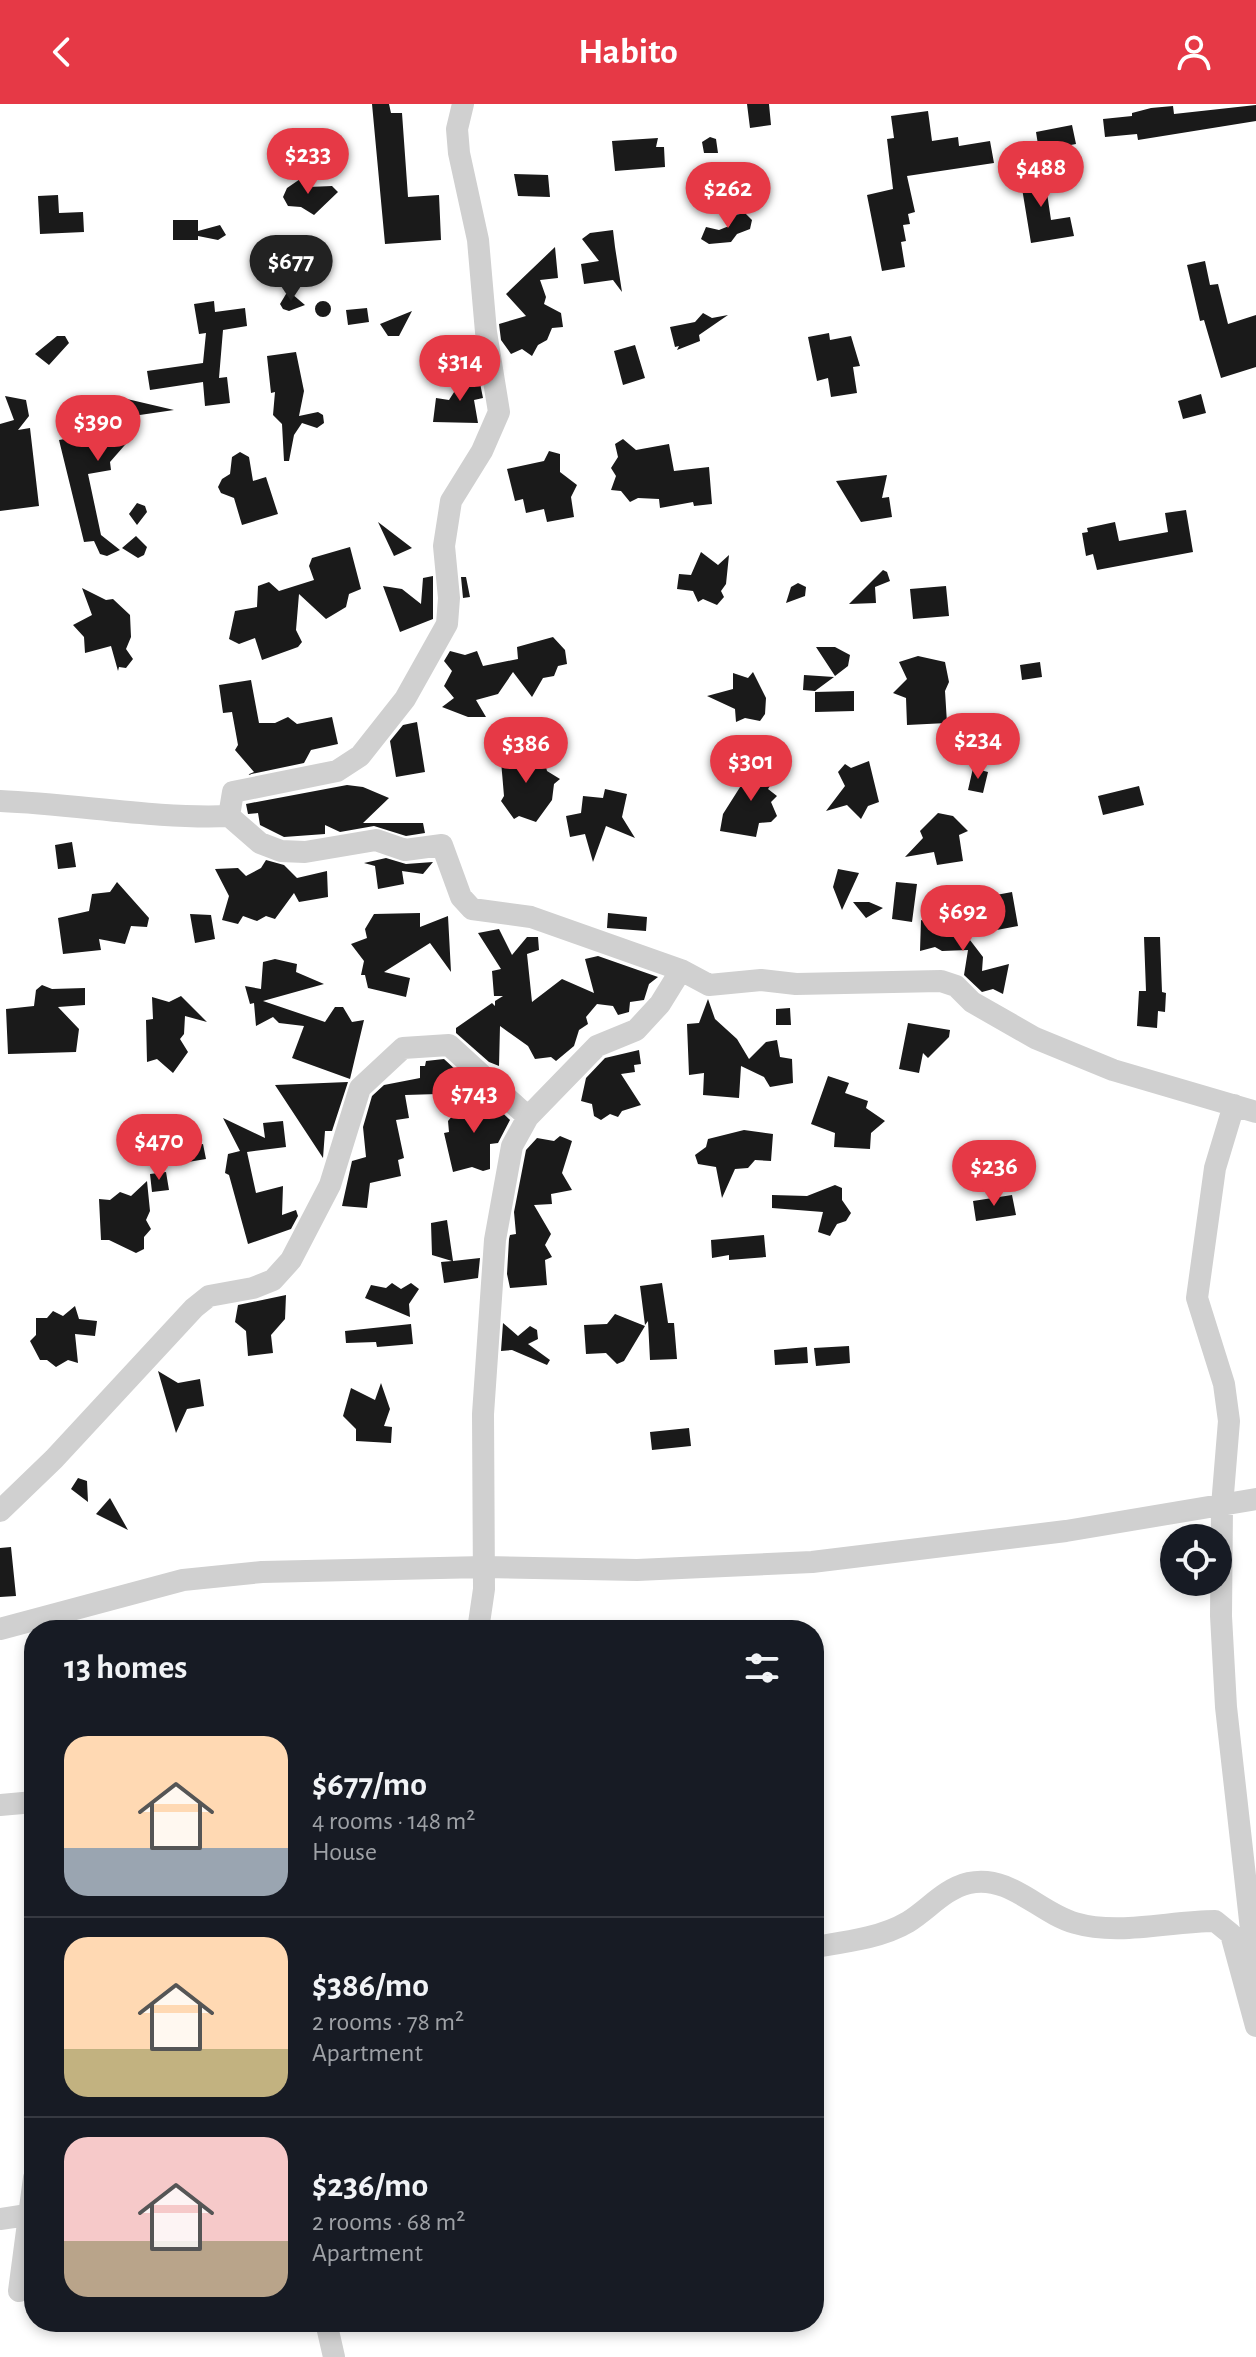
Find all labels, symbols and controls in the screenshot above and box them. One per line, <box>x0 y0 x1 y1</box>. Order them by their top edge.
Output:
icon: back <box>40 30 84 74</box>
icon: person <box>1172 30 1216 74</box>
text: Habito <box>578 34 678 70</box>
pin: $233 <box>261 128 355 196</box>
text: $233 <box>285 141 331 167</box>
pin: $488 <box>994 141 1088 209</box>
text: $488 <box>1016 154 1066 180</box>
pin: $262 <box>681 162 775 230</box>
text: $262 <box>704 175 752 201</box>
pin: $677 <box>244 235 338 303</box>
text: $677 <box>268 248 314 274</box>
pin: $314 <box>413 335 507 403</box>
text: $314 <box>437 348 483 374</box>
pin: $390 <box>51 395 145 463</box>
text: $390 <box>73 408 123 434</box>
pin: $234 <box>931 713 1025 781</box>
pin: $386 <box>479 717 573 785</box>
text: $234 <box>954 726 1002 752</box>
text: $386 <box>502 730 550 756</box>
pin: $301 <box>704 735 798 803</box>
text: $301 <box>728 748 774 774</box>
pin: $692 <box>916 885 1010 953</box>
text: $692 <box>938 898 988 924</box>
pin: $743 <box>427 1067 521 1135</box>
text: $743 <box>450 1080 498 1106</box>
pin: $470 <box>112 1114 206 1182</box>
text: $470 <box>134 1127 184 1153</box>
pin: $236 <box>947 1140 1041 1208</box>
text: $236 <box>970 1153 1018 1179</box>
map controls <box>1160 1524 1232 1596</box>
button: locate <box>1160 1524 1232 1596</box>
icon: filters <box>740 1646 784 1690</box>
text: 13 homes <box>64 1651 187 1685</box>
icon: home <box>128 1768 224 1864</box>
text: $677/mo <box>312 1768 427 1802</box>
text: 4 rooms · 148 m² <box>312 1808 475 1834</box>
text: House <box>312 1839 377 1865</box>
icon: home <box>128 1969 224 2065</box>
text: $386/mo <box>312 1969 429 2003</box>
text: 2 rooms · 78 m² <box>312 2009 464 2035</box>
text: Apartment <box>312 2040 423 2066</box>
icon: home <box>128 2169 224 2265</box>
text: $236/mo <box>312 2169 428 2203</box>
text: 2 rooms · 68 m² <box>312 2209 465 2235</box>
text: Apartment <box>312 2240 423 2266</box>

